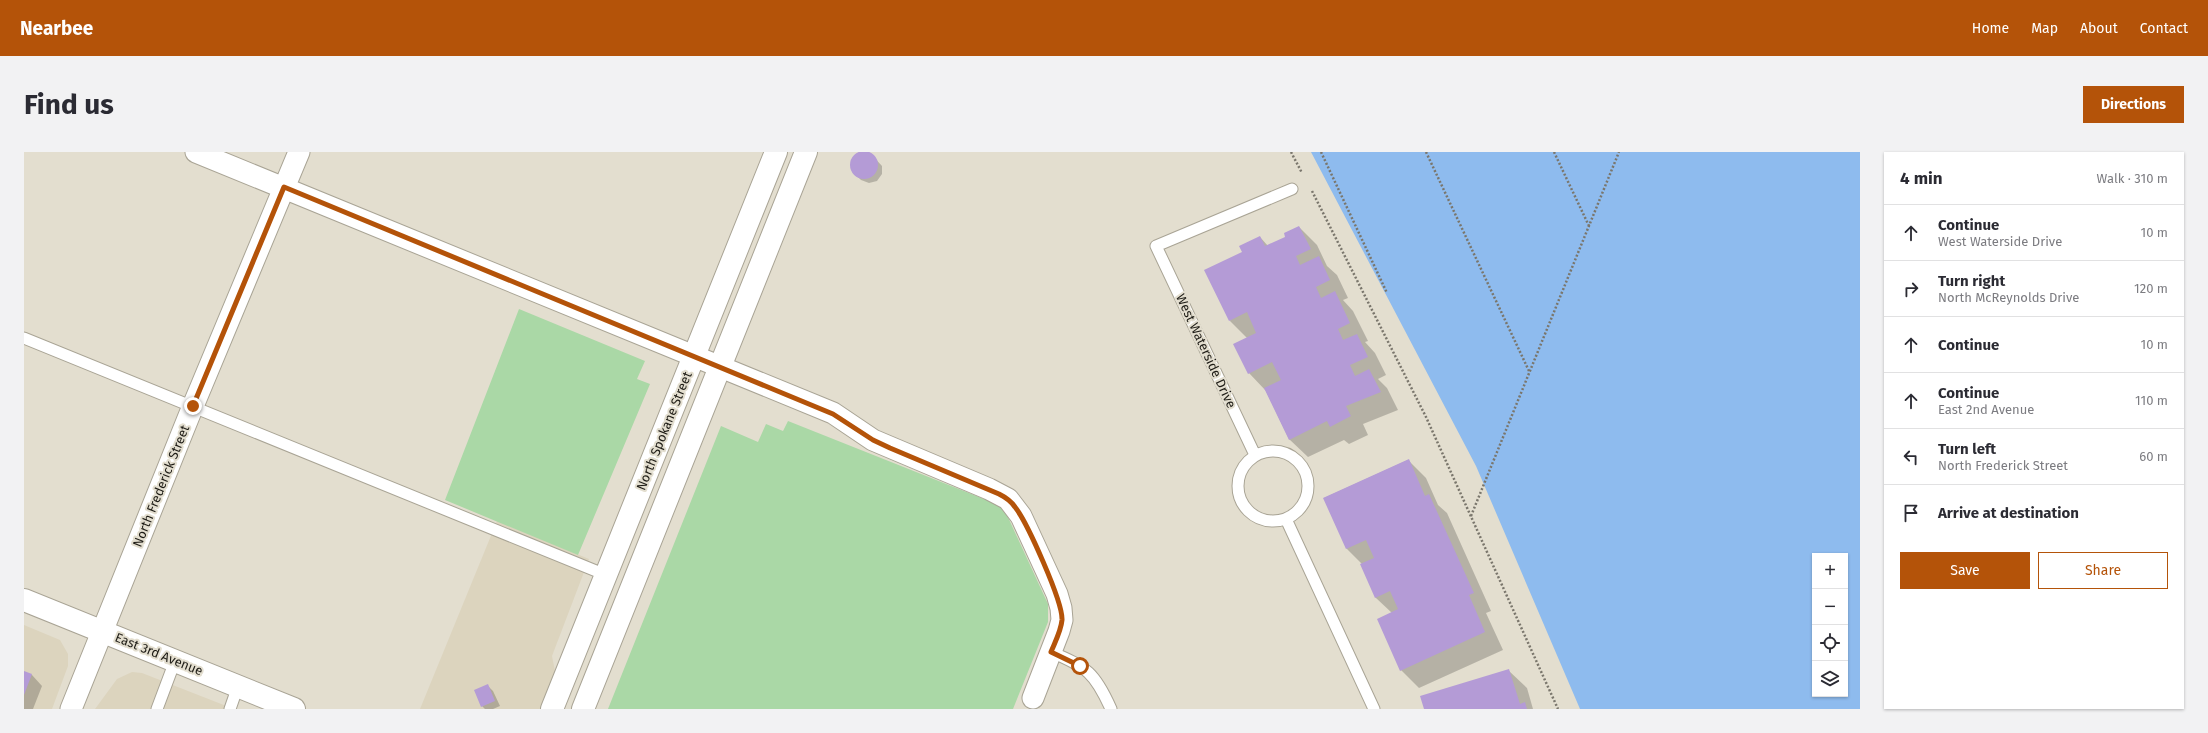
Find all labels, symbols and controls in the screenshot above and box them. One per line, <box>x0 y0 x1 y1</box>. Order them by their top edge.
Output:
text: Nearbee <box>20 17 93 40</box>
text: Home <box>1972 20 2009 37</box>
text: Map <box>2031 20 2058 37</box>
text: About <box>2080 20 2118 37</box>
text: Contact <box>2140 20 2188 37</box>
button: Directions <box>2083 86 2184 123</box>
text: Find us <box>24 88 114 121</box>
text: 4 min <box>1900 168 1943 189</box>
text: Walk · 310 m <box>2097 171 2168 186</box>
text: Continue <box>1938 216 1999 234</box>
icon: ahead <box>1900 222 1922 244</box>
text: 10 m <box>2141 225 2168 240</box>
text: West Waterside Drive <box>1938 234 2062 249</box>
text: Turn right <box>1938 272 2005 290</box>
icon: right <box>1900 278 1922 300</box>
text: 120 m <box>2134 281 2168 296</box>
text: North McReynolds Drive <box>1938 290 2079 305</box>
street label: West Waterside Drive <box>1173 292 1239 410</box>
icon: ahead <box>1900 334 1922 356</box>
text: Continue <box>1938 336 1999 354</box>
text: 10 m <box>2141 337 2168 352</box>
street label: North Spokane Street <box>633 369 695 493</box>
text: Continue <box>1938 384 1999 402</box>
icon: ahead <box>1900 390 1922 412</box>
text: 110 m <box>2135 393 2168 408</box>
route end <box>184 397 202 415</box>
text: East 2nd Avenue <box>1938 402 2034 417</box>
street label: North Frederick Street <box>130 423 192 549</box>
text: Turn left <box>1938 440 1996 458</box>
icon: left <box>1900 446 1922 468</box>
text: 60 m <box>2139 449 2168 464</box>
text: North Frederick Street <box>1938 458 2068 473</box>
icon: arrive <box>1900 502 1922 524</box>
text: Arrive at destination <box>1938 504 2079 522</box>
button: Save <box>1900 552 2030 589</box>
button: Share <box>2038 552 2168 589</box>
map controls <box>1812 553 1848 697</box>
button: + <box>1812 553 1848 589</box>
button: − <box>1812 589 1848 625</box>
button: locate <box>1812 625 1848 661</box>
street label: East 3rd Avenue <box>113 630 205 678</box>
route start <box>1071 657 1089 675</box>
button: layers <box>1812 661 1848 697</box>

